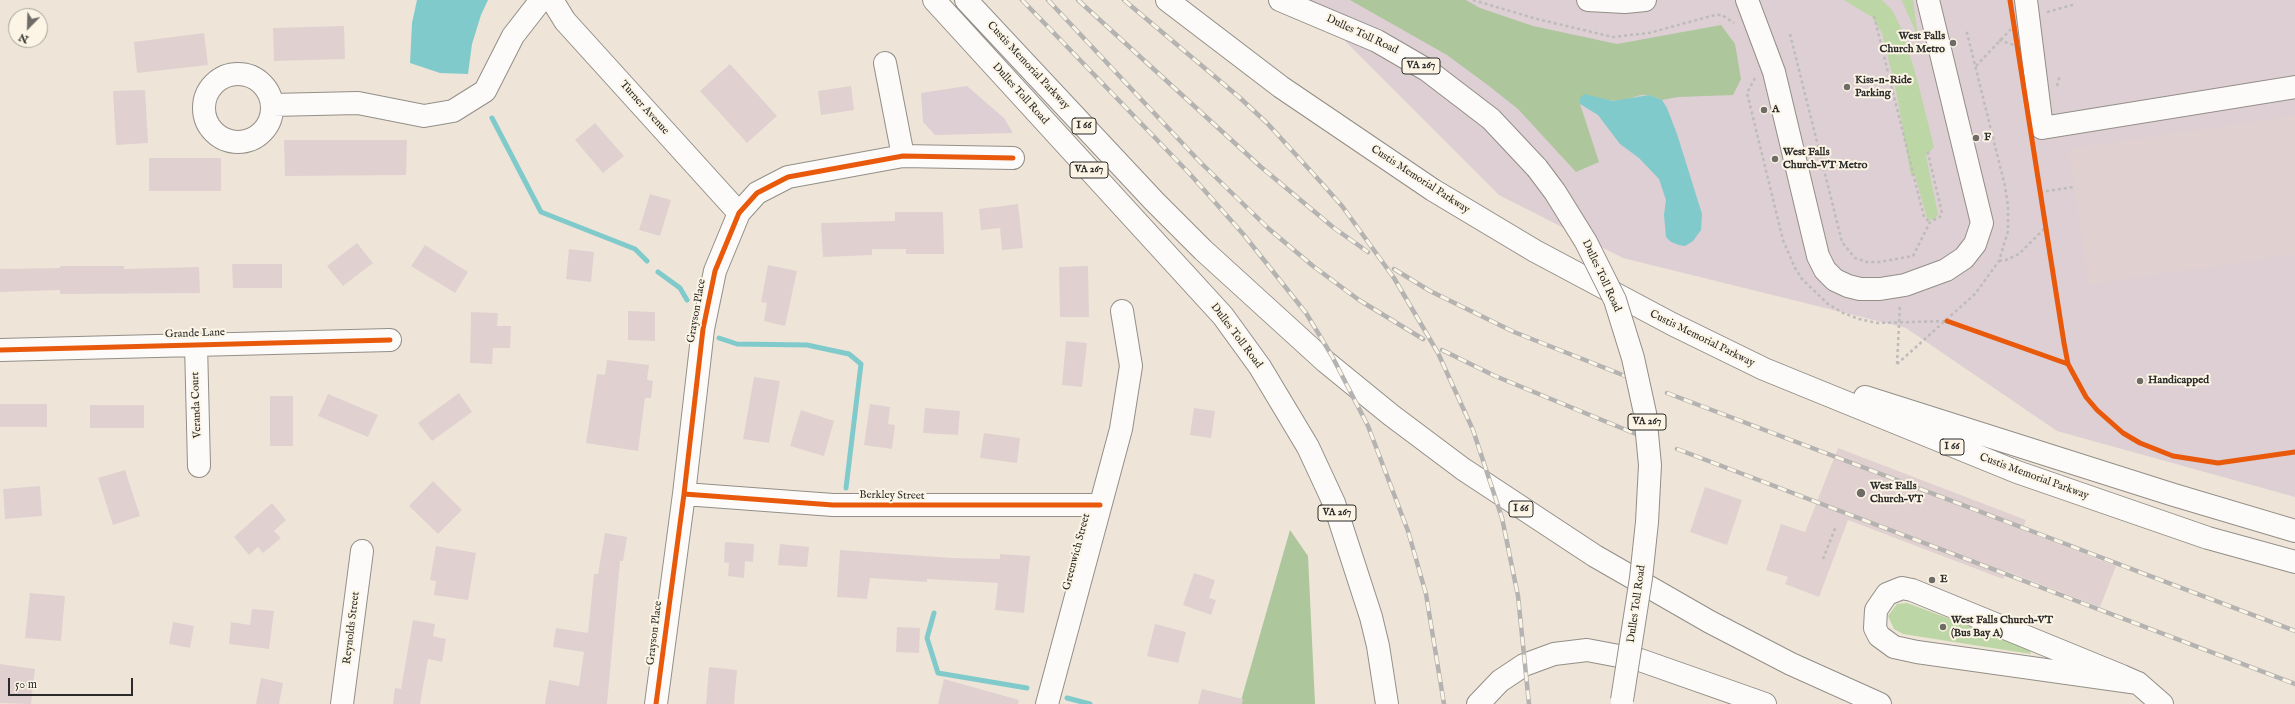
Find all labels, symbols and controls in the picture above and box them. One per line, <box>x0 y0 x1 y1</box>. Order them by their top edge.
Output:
north arrow <box>8 8 48 48</box>
street label: Dulles Toll Road <box>1324 13 1400 57</box>
street label: Custis Memorial Parkway <box>984 19 1072 113</box>
text: N <box>17 30 31 46</box>
place label: West Falls Church Metro <box>1880 30 1945 56</box>
marker: West Falls Church Metro <box>1948 38 1958 48</box>
road number: VA 267 <box>1402 58 1440 74</box>
street label: Dulles Toll Road <box>989 61 1051 127</box>
place label: Kiss-n-Ride Parking <box>1855 74 1912 100</box>
street label: Turner Avenue <box>616 78 672 138</box>
marker: Kiss-n-Ride Parking <box>1842 82 1852 92</box>
place label: A <box>1772 103 1779 117</box>
marker: A <box>1759 105 1769 115</box>
road number: I 66 <box>1072 118 1096 134</box>
place label: F <box>1984 131 1991 145</box>
marker: F <box>1971 133 1981 143</box>
street label: Custis Memorial Parkway <box>1368 143 1472 217</box>
place label: West Falls Church–VT Metro <box>1783 146 1867 172</box>
marker: West Falls Church–VT Metro <box>1770 154 1780 164</box>
road number: VA 267 <box>1070 162 1108 178</box>
street label: Dulles Toll Road <box>1579 238 1623 314</box>
street label: Grayson Place <box>685 278 709 344</box>
street label: Dulles Toll Road <box>1207 301 1265 371</box>
street label: Custis Memorial Parkway <box>1647 308 1757 370</box>
street label: Grande Lane <box>165 326 225 342</box>
street label: Veranda Court <box>189 371 205 439</box>
place label: Handicapped <box>2148 374 2209 388</box>
marker: Handicapped <box>2135 376 2145 386</box>
road number: VA 267 <box>1628 414 1666 430</box>
road number: I 66 <box>1940 439 1964 455</box>
street label: Custis Memorial Parkway <box>1978 451 2090 503</box>
place label: West Falls Church–VT <box>1870 480 1923 506</box>
marker: West Falls Church–VT <box>1855 487 1867 499</box>
street label: Berkley Street <box>859 489 925 503</box>
road number: I 66 <box>1509 501 1533 517</box>
road number: VA 267 <box>1318 505 1356 521</box>
street label: Greenwich Street <box>1060 512 1094 592</box>
street label: Dulles Toll Road <box>1625 564 1649 644</box>
place label: E <box>1940 573 1948 587</box>
marker: E <box>1927 575 1937 585</box>
street label: Reynolds Street <box>341 591 363 665</box>
street label: Grayson Place <box>645 600 665 666</box>
place label: West Falls Church–VT (Bus Bay A) <box>1951 614 2053 640</box>
marker: West Falls Church–VT (Bus Bay A) <box>1938 622 1948 632</box>
scale bar <box>10 670 135 696</box>
text: 50 m <box>15 677 37 692</box>

